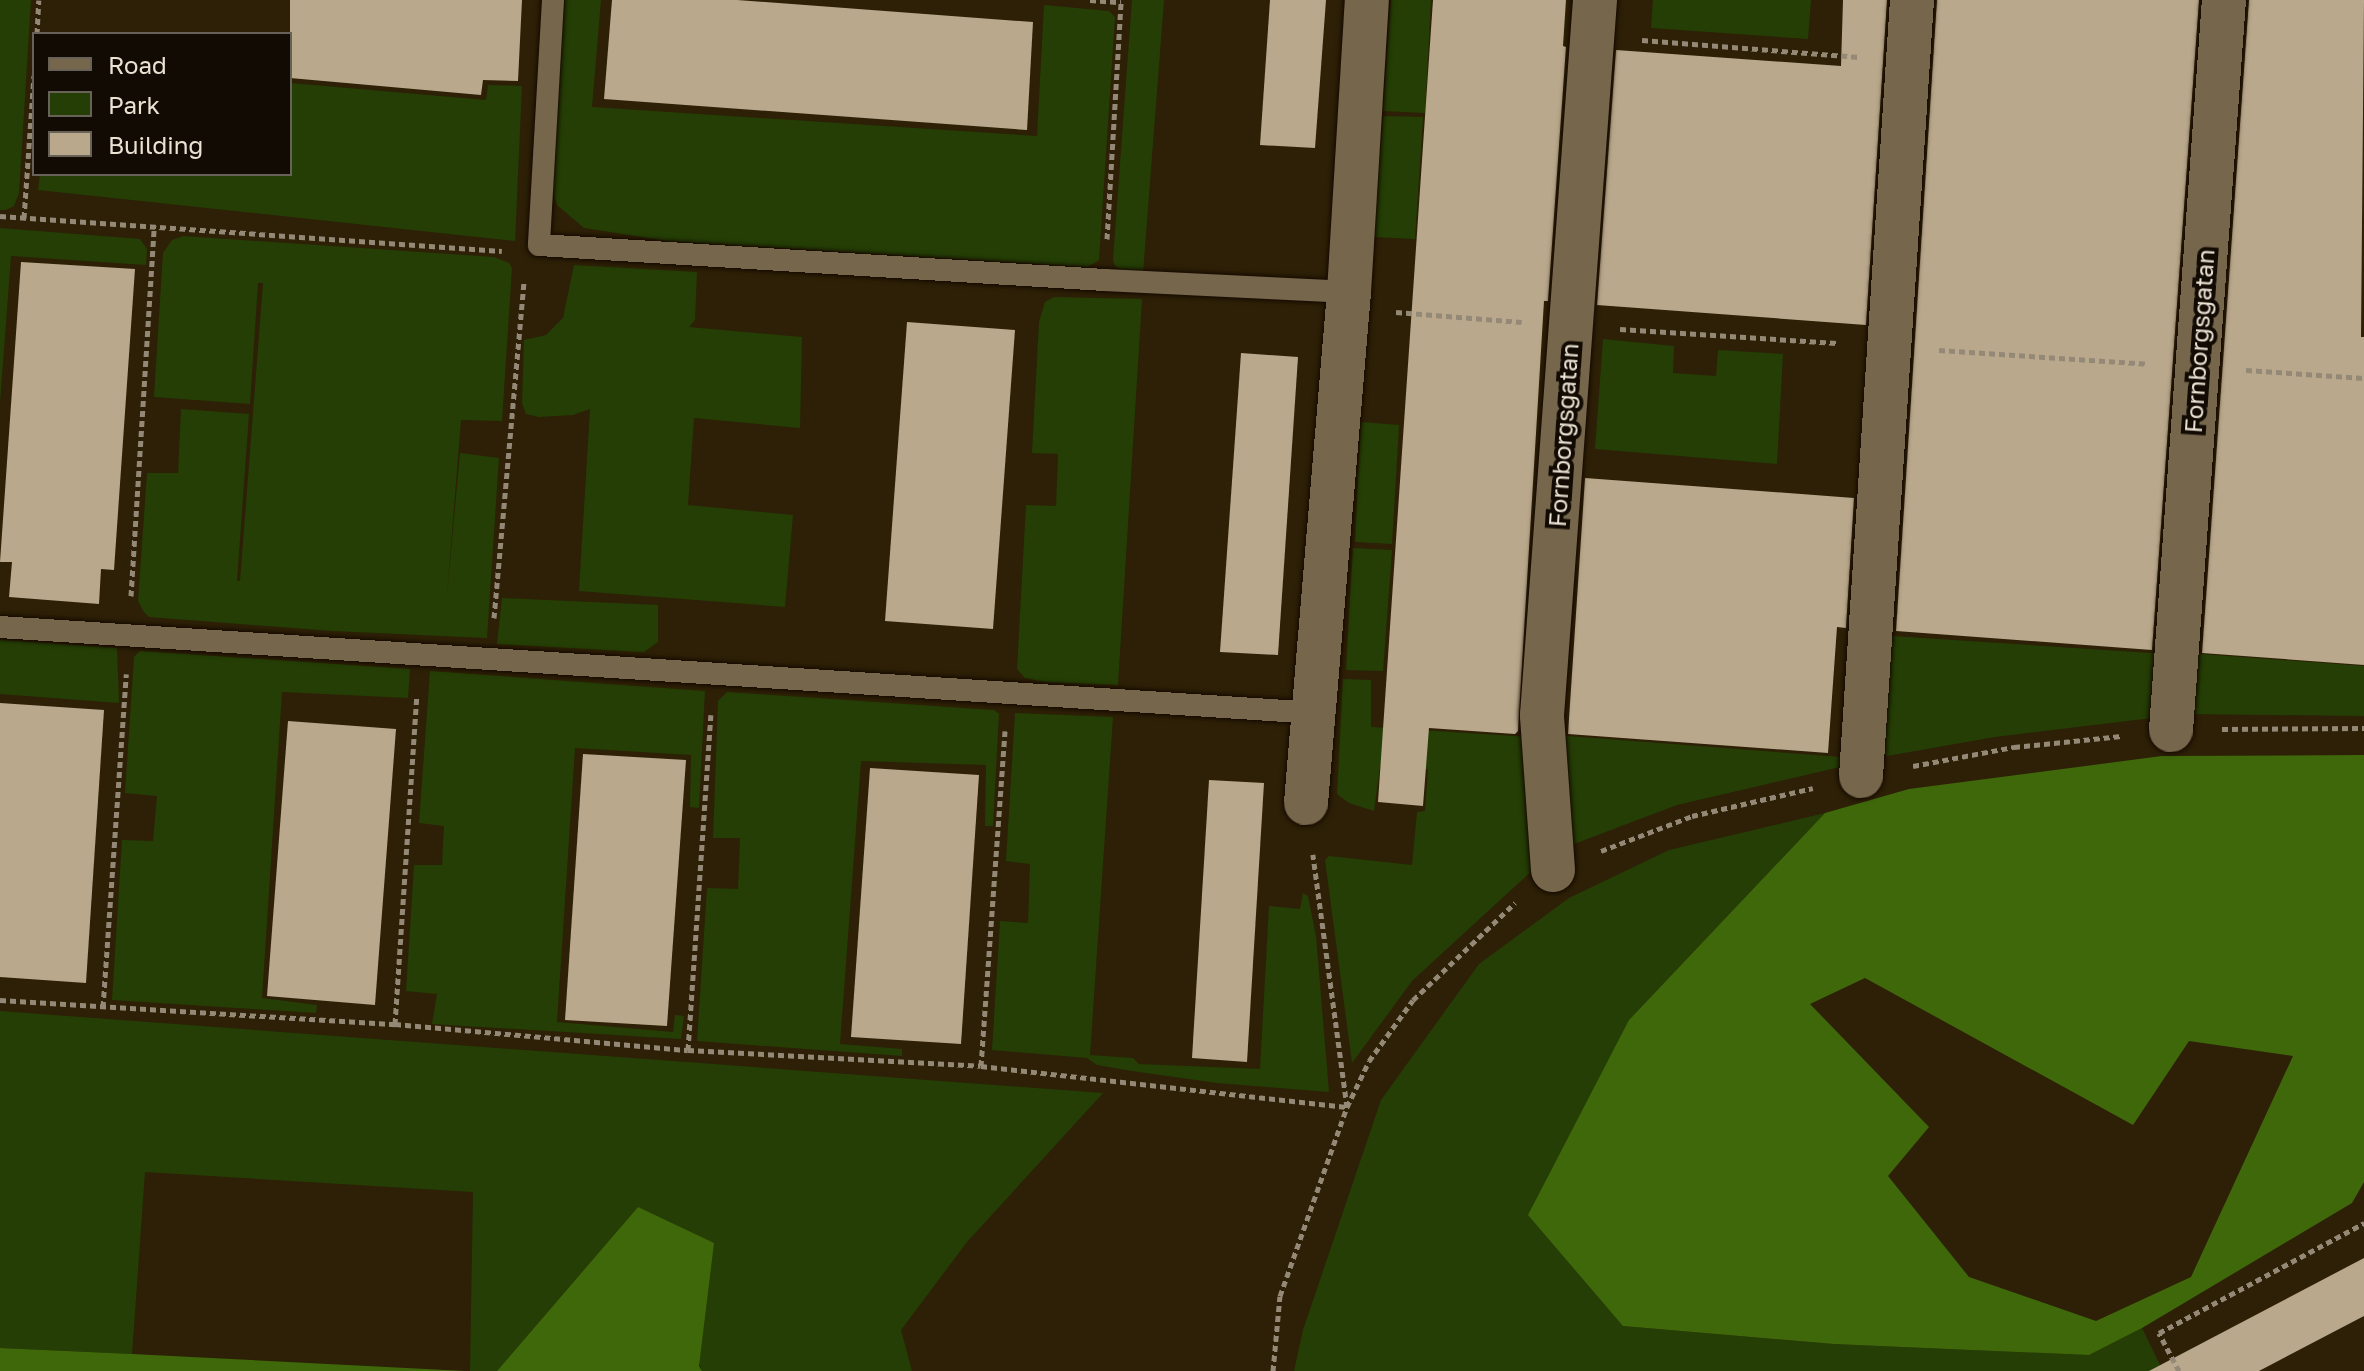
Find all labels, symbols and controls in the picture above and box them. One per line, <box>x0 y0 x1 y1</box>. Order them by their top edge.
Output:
legend <box>32 32 292 176</box>
text: Road <box>108 50 167 79</box>
text: Park <box>108 90 160 119</box>
text: Building <box>108 130 203 159</box>
street label: Fornborgsgatan <box>2178 248 2220 434</box>
street label: Fornborgsgatan <box>1542 342 1584 528</box>

